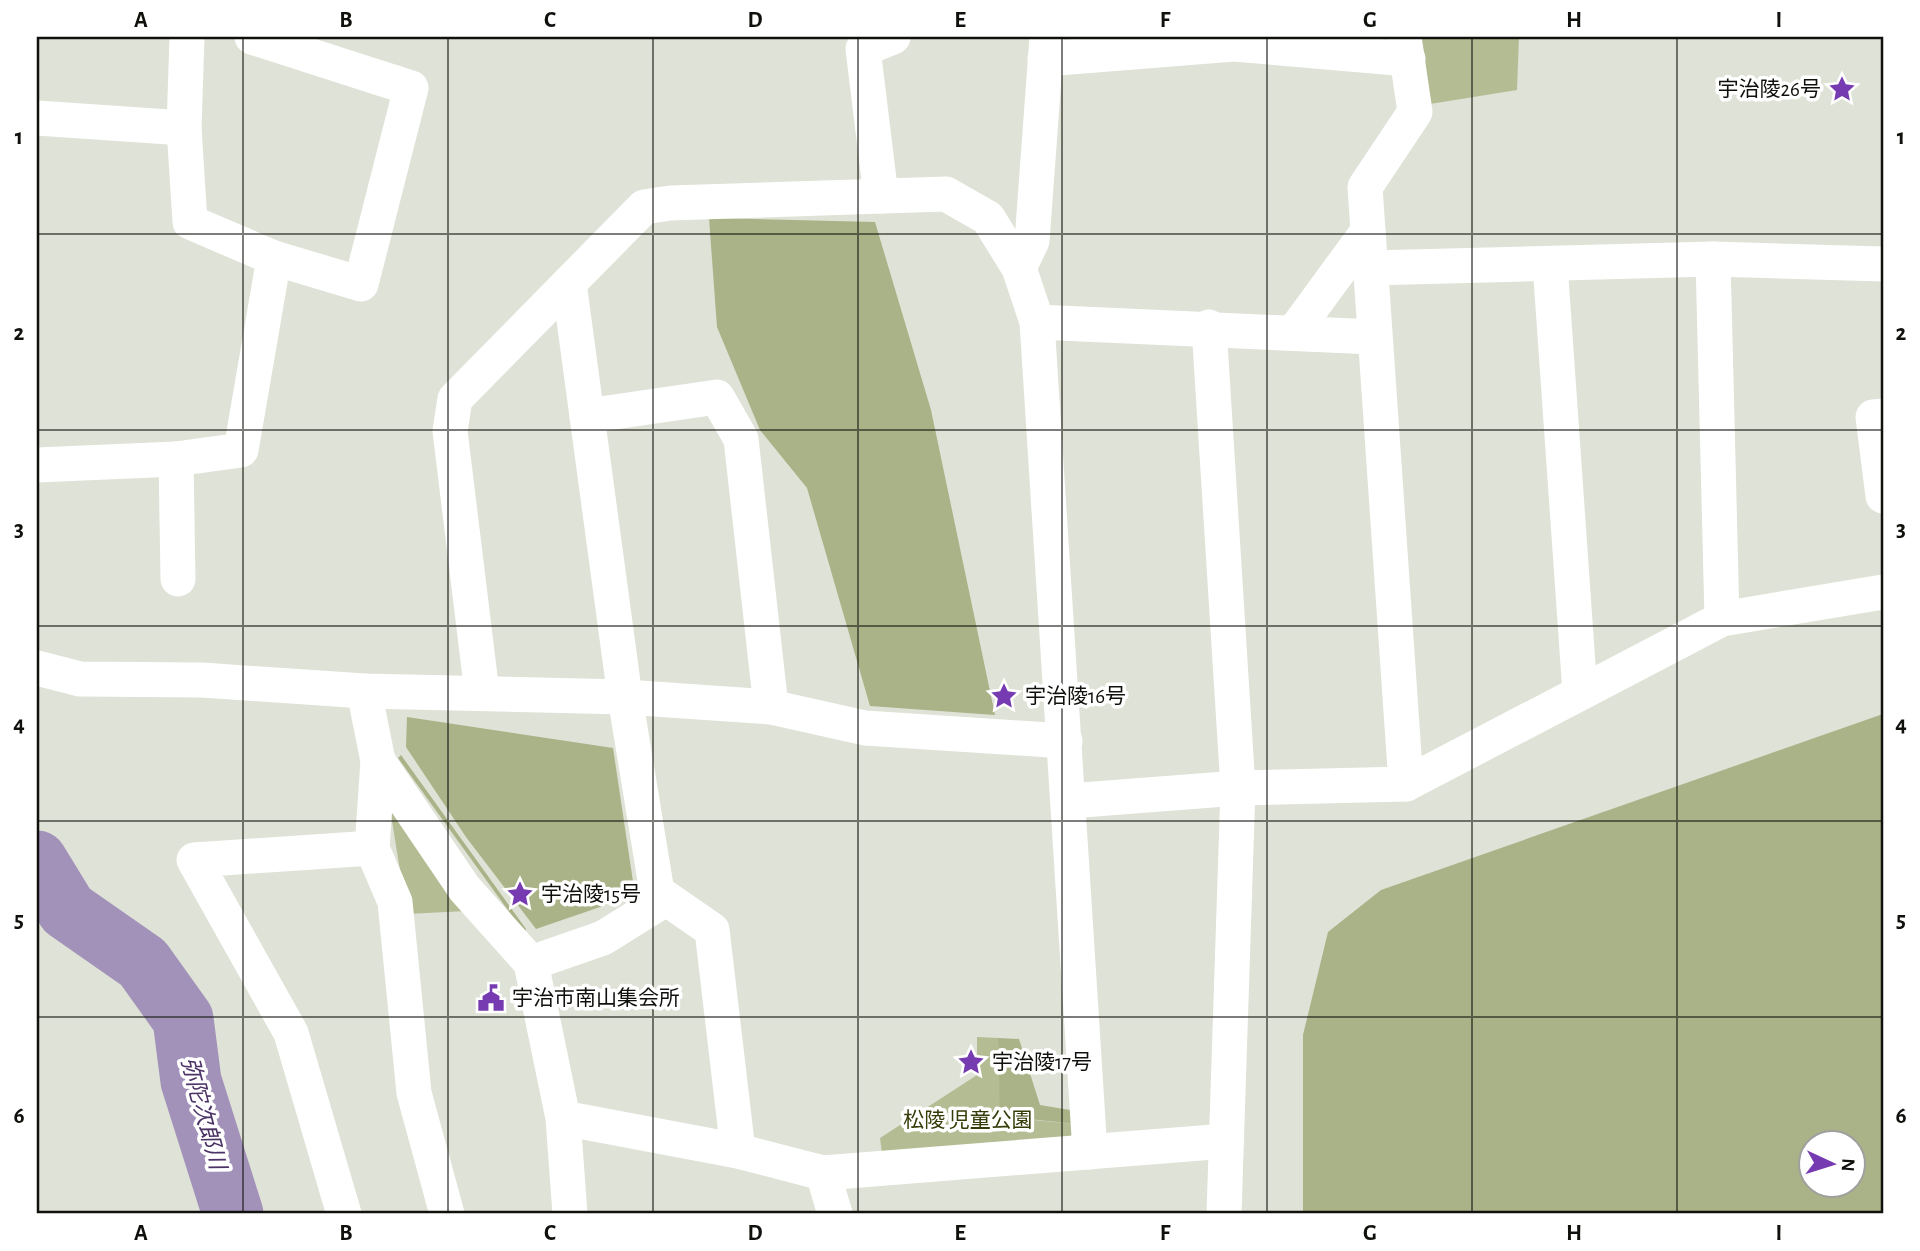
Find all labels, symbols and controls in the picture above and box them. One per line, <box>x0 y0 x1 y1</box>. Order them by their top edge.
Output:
text: A <box>134 9 148 32</box>
text: B <box>339 9 353 32</box>
text: C <box>544 9 556 32</box>
text: D <box>747 9 763 32</box>
text: E <box>954 9 966 32</box>
text: F <box>1160 9 1171 32</box>
text: G <box>1363 9 1377 32</box>
text: H <box>1566 9 1582 32</box>
text: I <box>1776 9 1782 32</box>
place icon: 宇治陵26号 <box>1827 74 1857 104</box>
place label: 宇治陵26号 <box>1718 78 1821 100</box>
text: 1 <box>15 126 23 149</box>
text: 1 <box>1897 126 1905 149</box>
text: 2 <box>14 322 25 345</box>
text: 2 <box>1896 322 1907 345</box>
text: 3 <box>14 518 24 541</box>
text: 3 <box>1896 518 1906 541</box>
place icon: 宇治陵16号 <box>989 681 1019 711</box>
place label: 宇治陵16号 <box>1025 685 1126 707</box>
text: 4 <box>13 713 25 736</box>
text: 4 <box>1895 713 1907 736</box>
place icon: 宇治陵15号 <box>505 879 535 909</box>
place label: 宇治陵15号 <box>541 883 641 905</box>
text: 5 <box>14 909 24 932</box>
text: 5 <box>1896 909 1906 932</box>
public building icon: 宇治市南山集会所 <box>476 983 506 1013</box>
place label: 宇治市南山集会所 <box>512 987 680 1009</box>
place icon: 宇治陵17号 <box>956 1047 986 1077</box>
place label: 宇治陵17号 <box>992 1051 1092 1073</box>
water label: 弥陀次郎川 <box>177 1054 231 1175</box>
text: 6 <box>13 1105 25 1128</box>
text: 6 <box>1895 1105 1907 1128</box>
park label: 松陵 児童公園 <box>903 1109 1033 1131</box>
north arrow <box>1798 1128 1868 1198</box>
text: N <box>1838 1158 1857 1172</box>
text: A <box>134 1222 148 1245</box>
text: B <box>339 1222 353 1245</box>
text: C <box>544 1222 556 1245</box>
text: D <box>747 1222 763 1245</box>
text: E <box>954 1222 966 1245</box>
text: F <box>1160 1222 1171 1245</box>
text: G <box>1363 1222 1377 1245</box>
text: H <box>1566 1222 1582 1245</box>
text: I <box>1776 1222 1782 1245</box>

